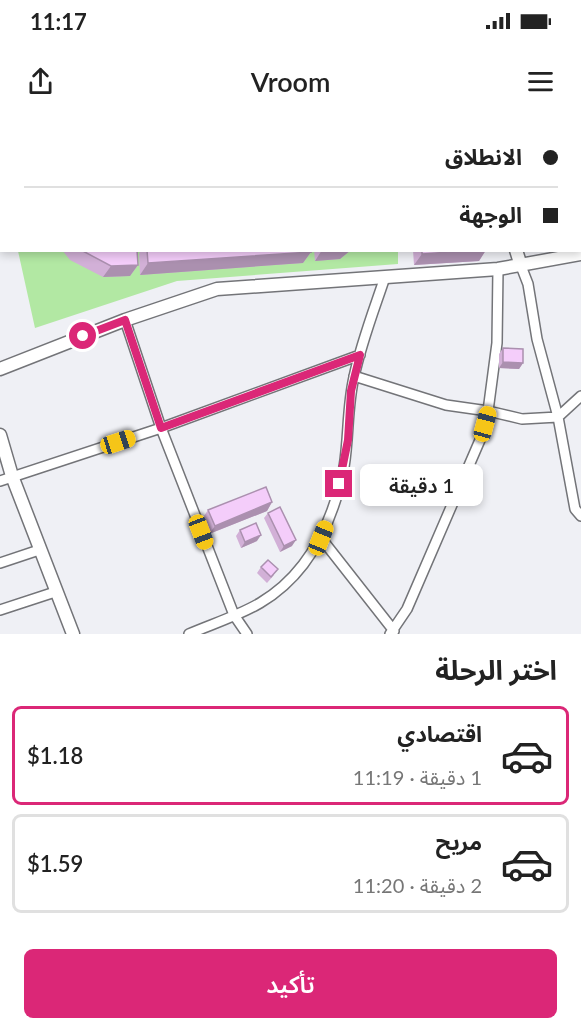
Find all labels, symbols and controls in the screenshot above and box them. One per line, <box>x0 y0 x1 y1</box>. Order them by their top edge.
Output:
text: 11:17 <box>30 8 87 35</box>
icon: share <box>24 65 57 98</box>
text: Vroom <box>251 65 330 98</box>
icon: menu <box>524 65 557 98</box>
text: الانطلاق <box>445 143 522 170</box>
text: الوجهة <box>459 201 522 228</box>
route start <box>69 322 96 349</box>
car <box>472 404 498 444</box>
car <box>98 428 138 456</box>
callout: 1 دقيقة <box>360 463 483 505</box>
route end <box>325 470 352 497</box>
text: 1 دقيقة <box>389 473 454 497</box>
car <box>186 512 216 552</box>
car <box>306 518 336 558</box>
text: اختر الرحلة <box>435 653 557 686</box>
text: اقتصادي <box>397 720 482 747</box>
icon: car <box>500 729 554 783</box>
text: $1.18 <box>27 742 83 769</box>
text: 1 دقيقة · 11:19 <box>353 765 482 789</box>
text: مريح <box>436 828 482 855</box>
icon: car <box>500 837 554 891</box>
text: $1.59 <box>27 850 83 877</box>
text: 2 دقيقة · 11:20 <box>353 873 482 897</box>
button: تأكيد <box>24 949 557 1018</box>

